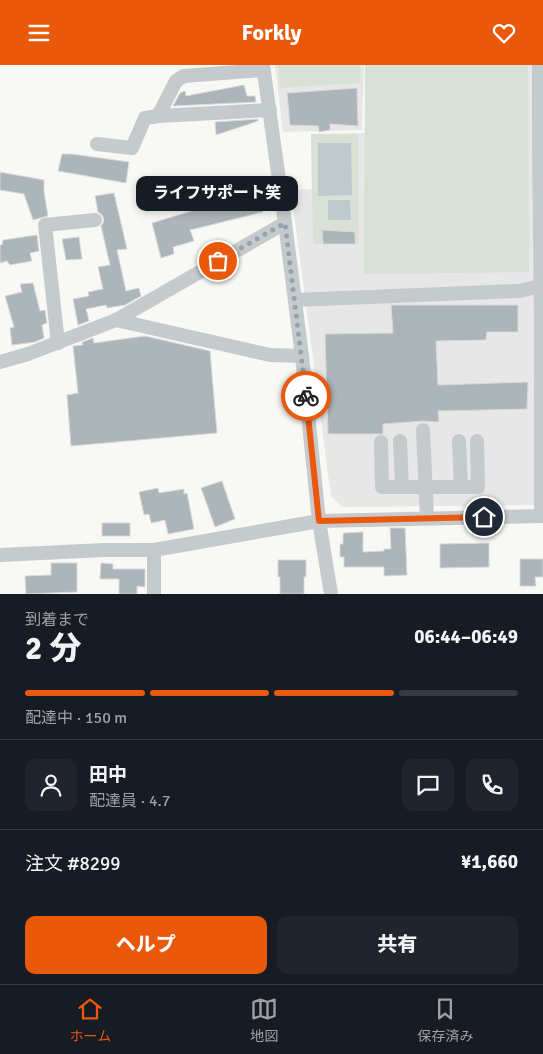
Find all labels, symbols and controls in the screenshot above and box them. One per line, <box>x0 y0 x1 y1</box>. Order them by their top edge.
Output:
icon: menu <box>25 19 53 47</box>
text: Forkly <box>241 19 302 46</box>
icon: heart <box>490 19 518 47</box>
callout: ライフサポート笑 <box>137 176 299 211</box>
text: ライフサポート笑 <box>153 183 281 203</box>
pin <box>197 240 239 282</box>
icon: bag <box>204 247 232 275</box>
courier <box>281 371 331 421</box>
icon: bike <box>292 382 320 410</box>
pin <box>463 496 505 538</box>
icon: home <box>470 503 498 531</box>
text: 到着まで <box>25 610 89 630</box>
text: 06:44–06:49 <box>414 625 518 649</box>
text: 2 分 <box>25 629 81 668</box>
text: 配達中 · 150 m <box>25 708 127 728</box>
button: person <box>25 759 77 811</box>
button: chat <box>402 759 454 811</box>
button: phone <box>466 759 518 811</box>
text: 田中 <box>89 763 127 787</box>
text: 配達員 · 4.7 <box>89 791 170 811</box>
text: ¥1,660 <box>461 850 518 874</box>
text: 注文 #8299 <box>25 852 120 876</box>
button: ヘルプ <box>25 916 267 974</box>
button: 共有 <box>277 916 518 974</box>
tab: ホーム <box>70 995 111 1045</box>
tab: 地図 <box>250 995 278 1045</box>
tab: 保存済み <box>417 995 473 1045</box>

